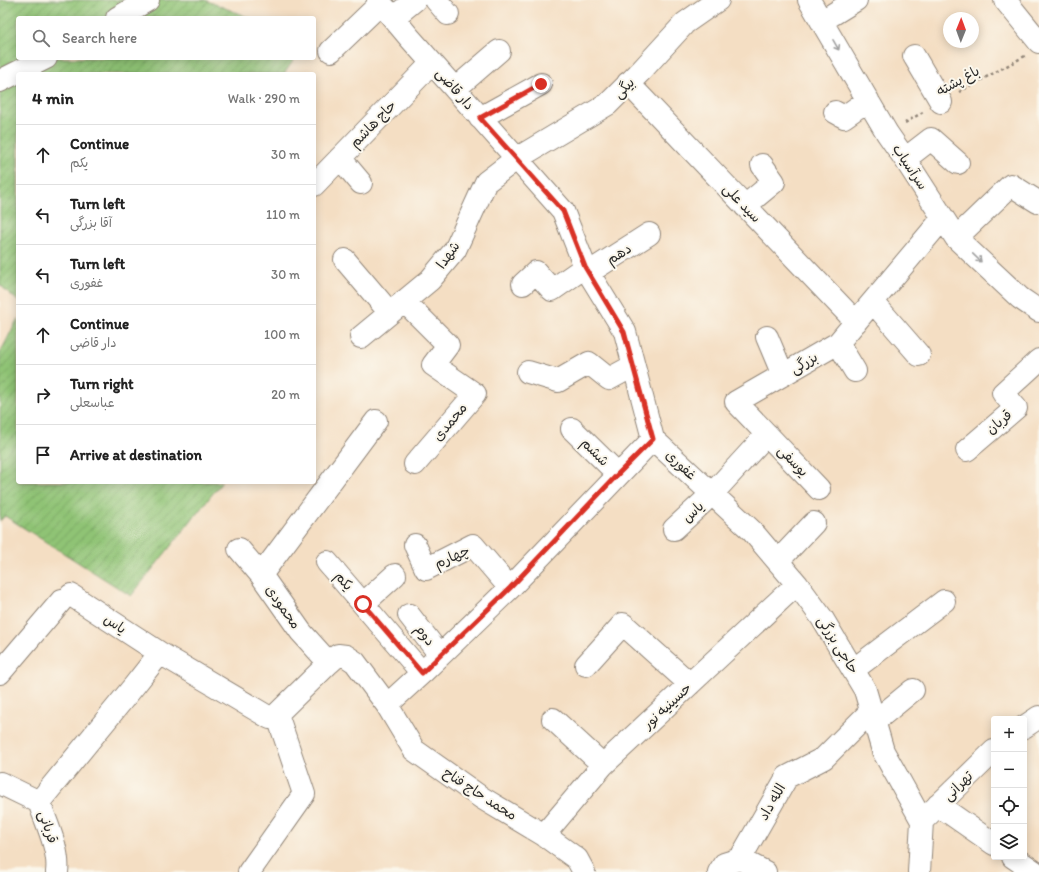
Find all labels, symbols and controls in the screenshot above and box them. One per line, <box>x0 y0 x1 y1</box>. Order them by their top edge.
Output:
north arrow <box>943 12 979 48</box>
search box <box>16 16 316 60</box>
icon: search <box>30 27 52 49</box>
text: Search here <box>62 29 137 47</box>
one-way arrow <box>832 39 840 51</box>
street label: باغ پشته <box>933 62 983 101</box>
street label: دار قاضی <box>432 65 478 113</box>
street label: بیگی <box>610 74 638 102</box>
route end <box>532 75 550 93</box>
text: 4 min <box>32 88 74 108</box>
text: Walk · 290 m <box>228 91 300 106</box>
street label: حاج هاشم <box>346 97 401 153</box>
text: Continue <box>70 135 129 153</box>
street label: سرآسیاب <box>889 141 931 193</box>
icon: ahead <box>32 144 54 166</box>
text: 30 m <box>271 147 300 162</box>
text: یکم <box>70 155 88 170</box>
street label: سید علی <box>719 180 765 226</box>
text: Turn left <box>70 195 125 213</box>
icon: left <box>32 204 54 226</box>
text: 110 m <box>266 207 300 222</box>
text: آقا بزرگی <box>70 215 112 230</box>
street label: شهدا <box>433 238 463 272</box>
street label: دهم <box>603 240 636 270</box>
one-way arrow <box>972 253 982 263</box>
text: Turn left <box>70 255 125 273</box>
icon: left <box>32 264 54 286</box>
text: 30 m <box>271 267 300 282</box>
text: غفوری <box>70 275 103 290</box>
text: Continue <box>70 315 129 333</box>
icon: ahead <box>32 324 54 346</box>
text: 100 m <box>264 327 300 342</box>
text: دار قاضی <box>70 335 116 350</box>
street label: بزرگی <box>787 348 821 378</box>
text: Turn right <box>70 375 134 393</box>
icon: right <box>32 384 54 406</box>
text: 20 m <box>271 387 300 402</box>
text: عباسعلی <box>70 395 115 410</box>
street label: محمدی <box>429 400 471 444</box>
street label: قربان <box>983 406 1015 438</box>
street label: ششم <box>576 434 613 471</box>
street label: یوسفی <box>774 442 812 480</box>
icon: arrive <box>32 444 54 466</box>
text: Arrive at destination <box>70 446 202 464</box>
street label: غفوری <box>662 447 700 483</box>
street label: یاس <box>679 498 707 526</box>
street label: چهارم <box>432 542 473 574</box>
street label: یکم <box>330 568 357 595</box>
street label: محمودی <box>262 582 304 632</box>
route start <box>354 595 372 613</box>
street label: یاس <box>100 610 130 638</box>
street label: حاجی بزرگی <box>814 613 862 677</box>
street label: دوم <box>410 621 439 650</box>
street label: حسینیه نور <box>638 679 695 734</box>
map controls <box>991 716 1027 860</box>
button: + <box>991 716 1027 752</box>
button: − <box>991 752 1027 788</box>
street label: محمد حاج فناح <box>439 764 520 825</box>
street label: تهرانی <box>939 767 977 804</box>
street label: الله داد <box>755 781 789 823</box>
button: locate <box>991 788 1027 824</box>
street label: قربانی <box>35 808 61 846</box>
button: layers <box>991 824 1027 860</box>

